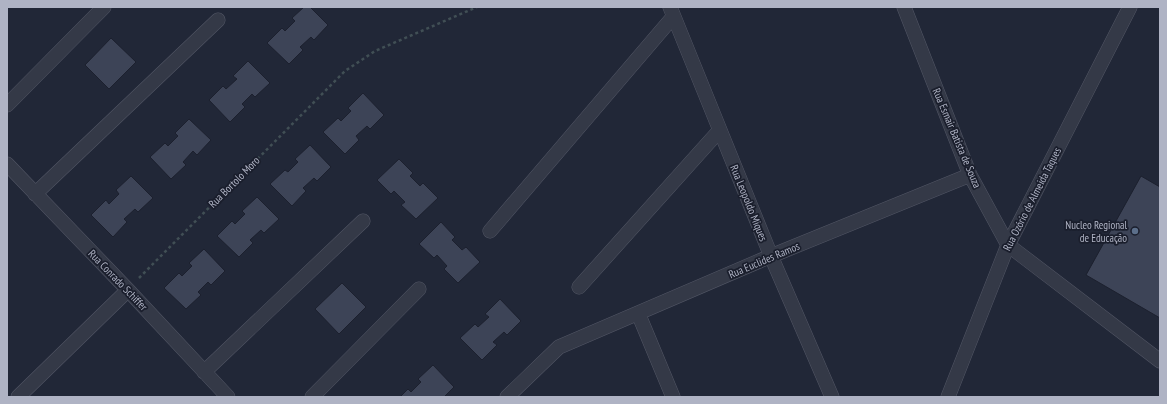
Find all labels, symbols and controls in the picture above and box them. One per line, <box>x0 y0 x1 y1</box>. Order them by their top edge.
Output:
street label: Rua Esmair Batista de Souza <box>930 86 984 190</box>
street label: Rua Ozório de Almeida Taques <box>1000 145 1064 253</box>
street label: Rua Bortolo Moro <box>205 153 263 211</box>
street label: Rua Leopoldo Miques <box>727 163 771 244</box>
place label: Nucleo Regional de Educação <box>1065 218 1127 245</box>
marker: Nucleo Regional de Educação <box>1130 226 1140 236</box>
street label: Rua Euclides Ramos <box>726 239 802 281</box>
street label: Rua Conrado Schiffer <box>85 247 151 313</box>

